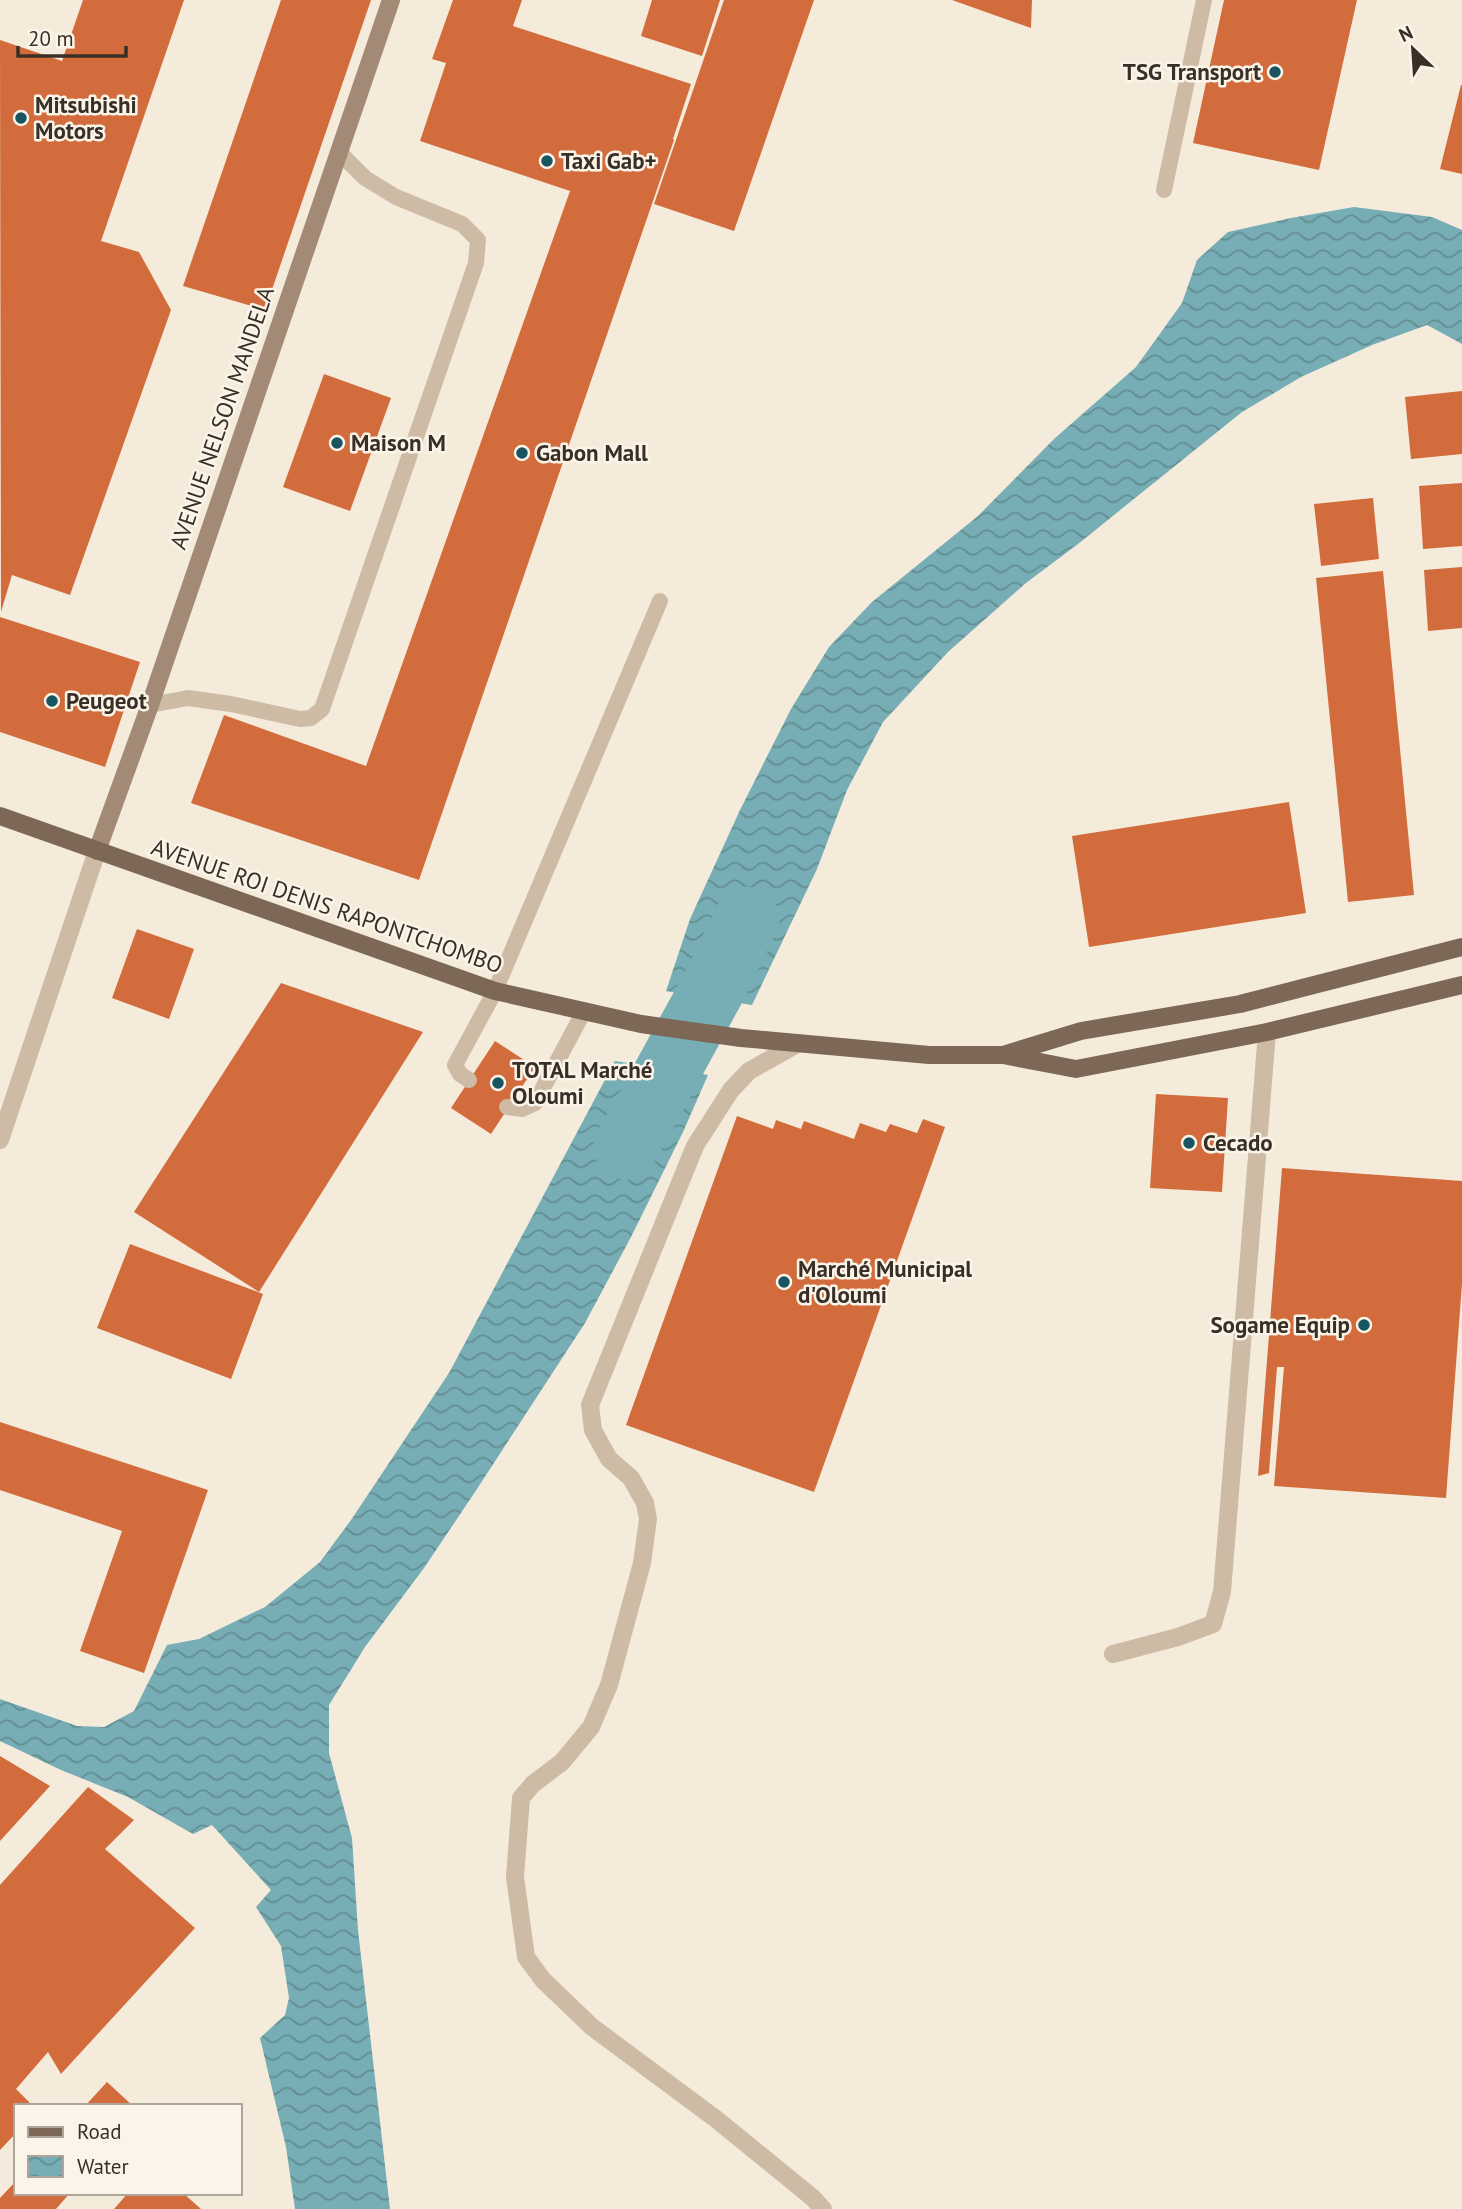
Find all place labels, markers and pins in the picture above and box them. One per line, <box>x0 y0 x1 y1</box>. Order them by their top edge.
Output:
place label: TSG Transport <box>1123 57 1261 86</box>
marker: TSG Transport <box>1267 64 1283 80</box>
place label: Mitsubishi Motors <box>35 90 137 145</box>
marker: Mitsubishi Motors <box>13 110 29 126</box>
place label: Taxi Gab+ <box>561 146 657 175</box>
marker: Taxi Gab+ <box>539 153 555 169</box>
place label: Maison M <box>351 428 446 457</box>
marker: Maison M <box>329 435 345 451</box>
place label: Gabon Mall <box>536 438 648 467</box>
marker: Gabon Mall <box>514 445 530 461</box>
place label: Peugeot <box>66 686 147 715</box>
marker: Peugeot <box>44 693 60 709</box>
place label: TOTAL Marché Oloumi <box>512 1055 652 1110</box>
marker: TOTAL Marché Oloumi <box>490 1075 506 1091</box>
place label: Cecado <box>1203 1128 1273 1157</box>
marker: Cecado <box>1181 1135 1197 1151</box>
place label: Marché Municipal d'Oloumi <box>798 1254 972 1309</box>
marker: Marché Municipal d'Oloumi <box>776 1274 792 1290</box>
place label: Sogame Equip <box>1210 1310 1350 1339</box>
marker: Sogame Equip <box>1356 1317 1372 1333</box>

